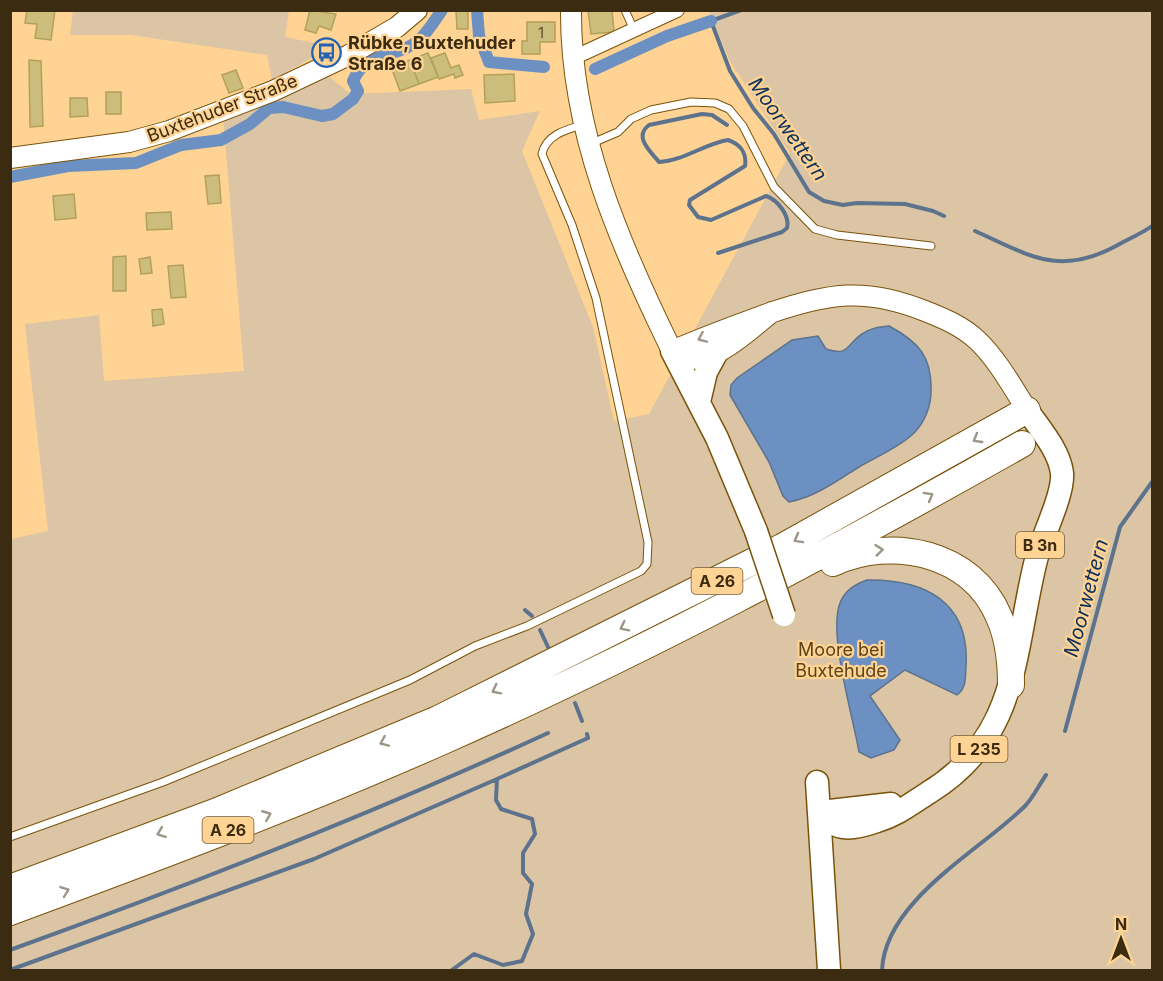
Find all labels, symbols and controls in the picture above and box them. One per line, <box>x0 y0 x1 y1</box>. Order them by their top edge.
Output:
house number: 1 <box>538 23 544 42</box>
place label: Rübke, Buxtehuder Straße 6 <box>348 32 516 74</box>
bus stop icon: Rübke, Buxtehuder Straße 6 <box>311 36 343 68</box>
street label: Buxtehuder Straße <box>144 70 300 146</box>
water label: Moorwettern <box>743 73 833 185</box>
one-way arrow <box>697 331 708 343</box>
one-way arrow <box>972 432 983 443</box>
one-way arrow <box>923 492 933 504</box>
one-way arrow <box>793 532 804 543</box>
road number: B 3n <box>1016 532 1064 558</box>
water label: Moorwettern <box>1059 536 1113 660</box>
one-way arrow <box>874 544 884 557</box>
road number: A 26 <box>692 568 742 594</box>
one-way arrow <box>619 620 630 632</box>
park label: Moore bei Buxtehude <box>795 639 887 681</box>
one-way arrow <box>491 683 502 694</box>
one-way arrow <box>380 735 391 747</box>
road number: L 235 <box>950 736 1008 762</box>
one-way arrow <box>261 810 272 822</box>
road number: A 26 <box>202 817 254 843</box>
one-way arrow <box>156 825 167 838</box>
one-way arrow <box>60 886 70 899</box>
north arrow <box>1091 909 1151 969</box>
text: N <box>1115 914 1127 934</box>

